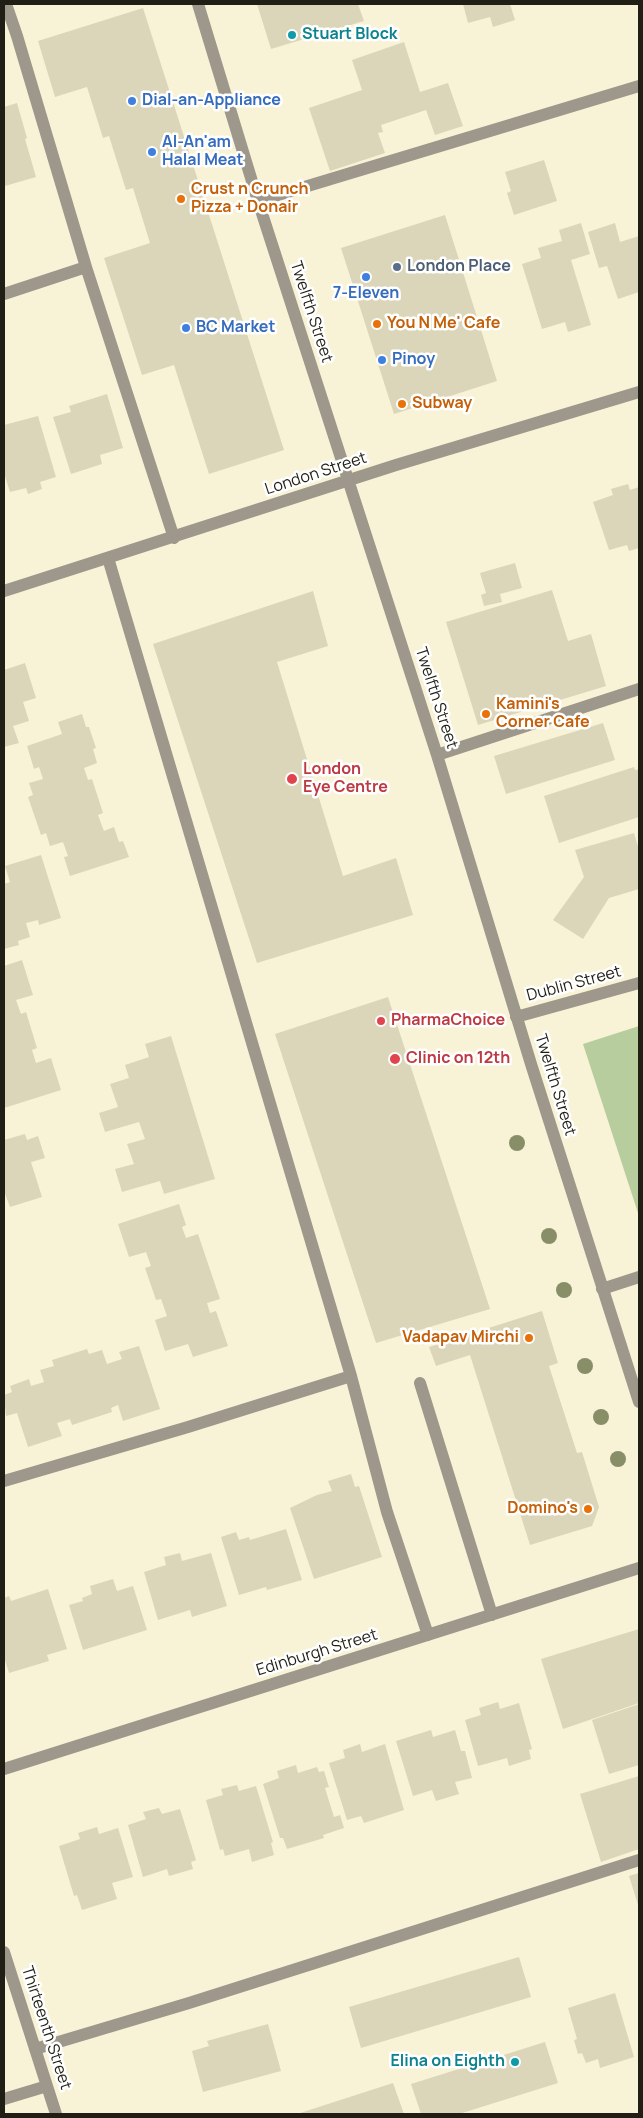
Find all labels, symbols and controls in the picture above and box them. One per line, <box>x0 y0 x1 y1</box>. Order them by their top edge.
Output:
place label: Stuart Block <box>302 25 397 45</box>
marker: Stuart Block <box>286 29 298 41</box>
place label: Dial-an-Appliance <box>142 91 281 111</box>
marker: Dial-an-Appliance <box>126 95 138 107</box>
place label: Al-An'am Halal Meat <box>162 133 243 171</box>
marker: Al-An'am Halal Meat <box>146 146 158 158</box>
place label: Crust n Crunch Pizza + Donair <box>191 180 309 218</box>
marker: Crust n Crunch Pizza + Donair <box>175 193 187 205</box>
place label: London Place <box>407 257 511 277</box>
street label: Twelfth Street <box>286 259 336 365</box>
marker: London Place <box>391 261 403 273</box>
marker: 7-Eleven <box>360 271 372 283</box>
place label: 7-Eleven <box>333 284 399 304</box>
place label: You N Me' Cafe <box>387 314 500 334</box>
place label: BC Market <box>196 318 275 338</box>
marker: You N Me' Cafe <box>371 318 383 330</box>
marker: BC Market <box>180 322 192 334</box>
place label: Pinoy <box>392 350 435 370</box>
marker: Pinoy <box>376 354 388 366</box>
place label: Subway <box>412 394 472 414</box>
marker: Subway <box>396 398 408 410</box>
street label: London Street <box>263 449 369 499</box>
street label: Twelfth Street <box>411 645 461 751</box>
place label: Kamini's Corner Cafe <box>496 695 590 733</box>
marker: Kamini's Corner Cafe <box>480 708 492 720</box>
place label: London Eye Centre <box>303 760 388 798</box>
marker: London Eye Centre <box>285 772 299 786</box>
street label: Dublin Street <box>525 962 623 1006</box>
place label: PharmaChoice <box>391 1011 505 1031</box>
marker: PharmaChoice <box>375 1015 387 1027</box>
street label: Twelfth Street <box>530 1032 580 1138</box>
place label: Clinic on 12th <box>406 1049 510 1069</box>
marker: Clinic on 12th <box>388 1052 402 1066</box>
place label: Vadapav Mirchi <box>402 1328 519 1348</box>
marker: Vadapav Mirchi <box>523 1332 535 1344</box>
place label: Domino's <box>507 1499 578 1519</box>
marker: Domino's <box>582 1503 594 1515</box>
street label: Edinburgh Street <box>254 1625 380 1681</box>
street label: Thirteenth Street <box>17 1964 75 2092</box>
place label: Elina on Eighth <box>390 2052 505 2072</box>
marker: Elina on Eighth <box>509 2056 521 2068</box>

